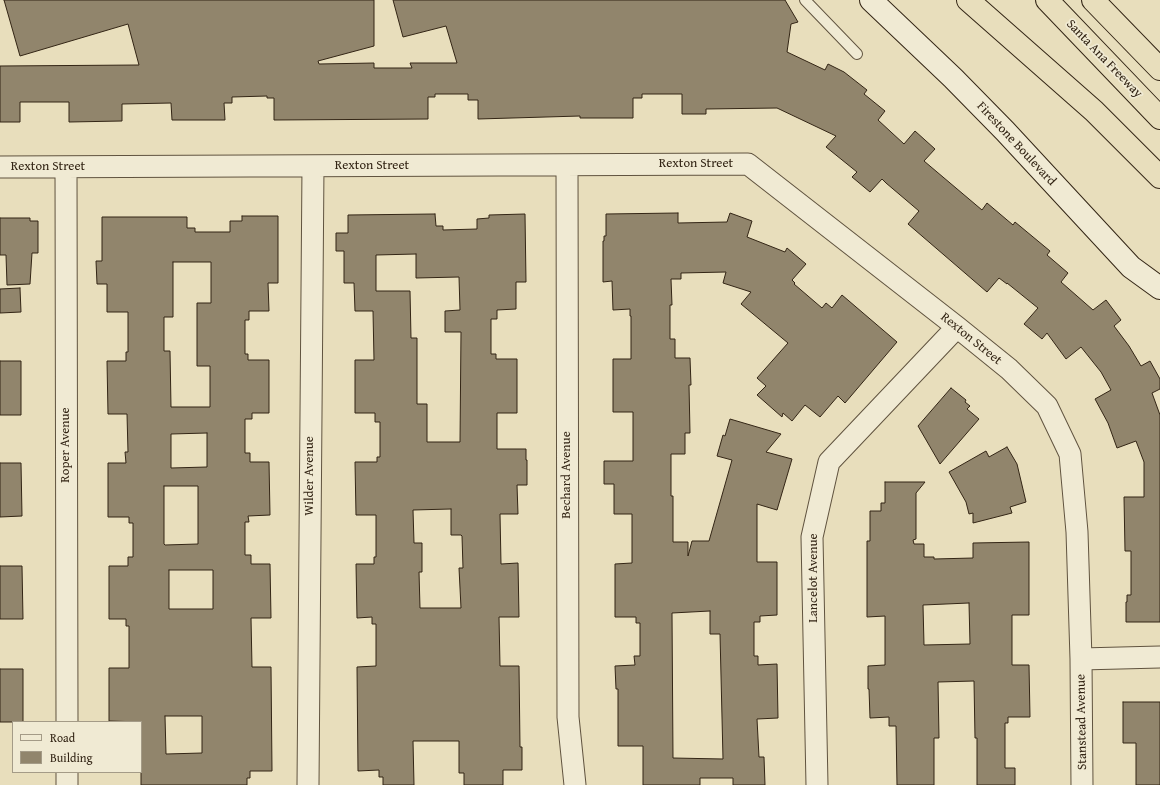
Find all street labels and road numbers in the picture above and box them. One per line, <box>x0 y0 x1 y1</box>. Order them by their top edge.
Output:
street label: Santa Ana Freeway <box>1063 17 1145 101</box>
street label: Firestone Boulevard <box>973 99 1059 189</box>
street label: Rexton Street <box>659 156 733 172</box>
street label: Rexton Street <box>335 158 409 174</box>
street label: Rexton Street <box>11 159 85 175</box>
street label: Rexton Street <box>937 310 1005 368</box>
street label: Roper Avenue <box>58 407 74 483</box>
street label: Bechard Avenue <box>559 431 575 519</box>
street label: Wilder Avenue <box>302 436 318 516</box>
street label: Lancelot Avenue <box>806 533 822 623</box>
street label: Stanstead Avenue <box>1073 674 1091 770</box>

